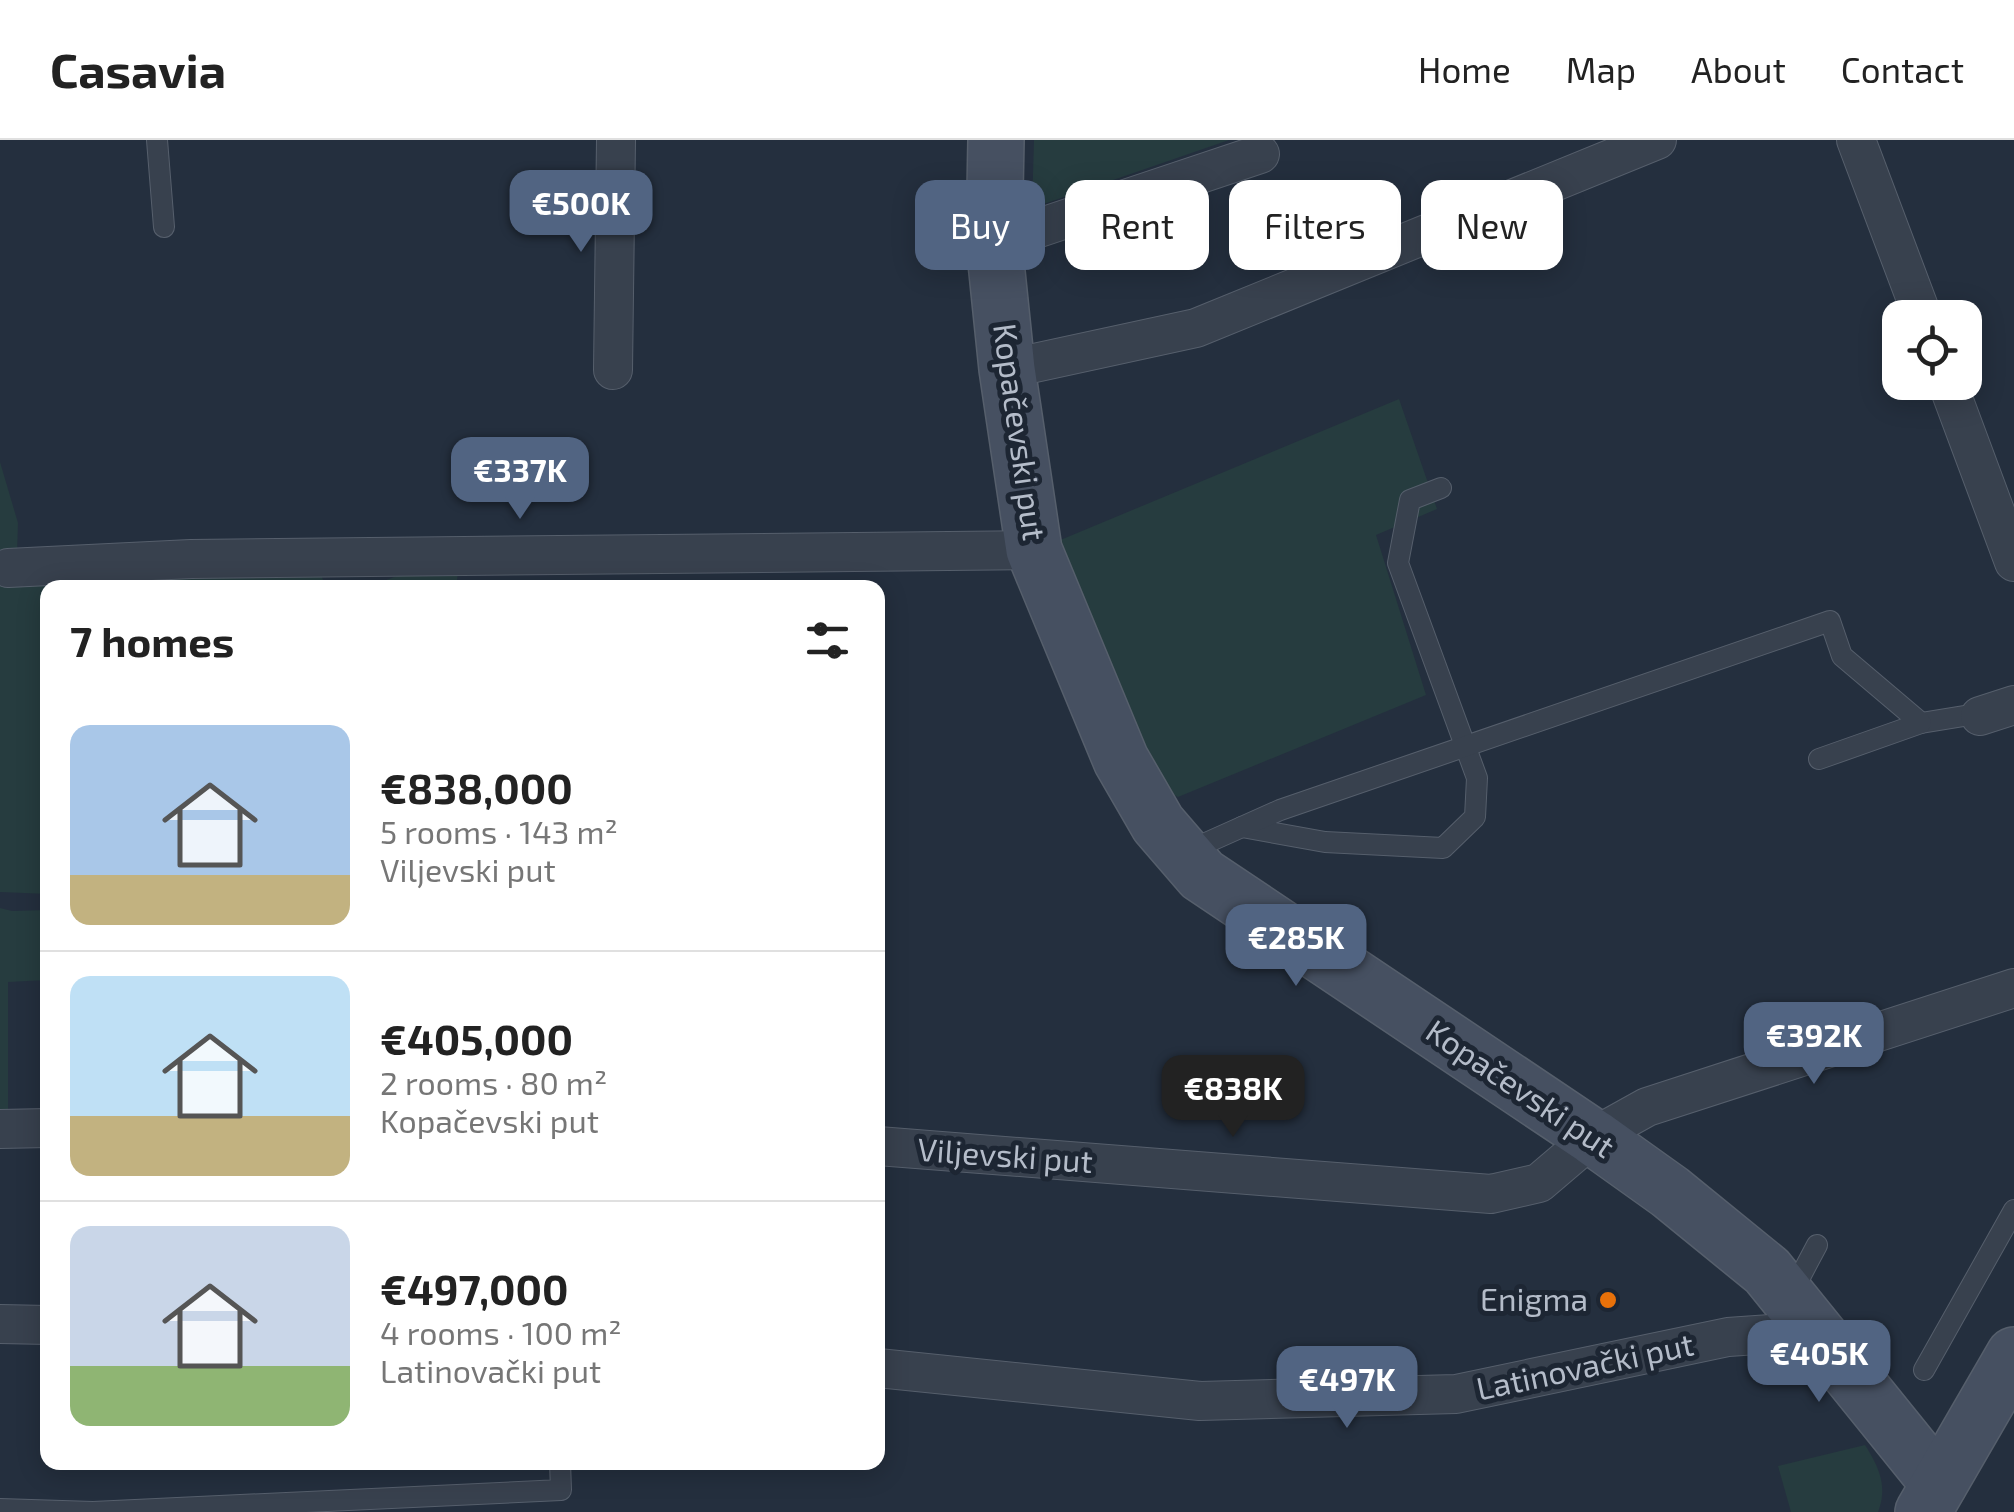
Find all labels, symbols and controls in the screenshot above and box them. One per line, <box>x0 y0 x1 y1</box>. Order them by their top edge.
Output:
text: Casavia <box>50 40 226 98</box>
text: Home <box>1418 48 1511 90</box>
text: Map <box>1566 48 1636 90</box>
text: About <box>1691 48 1786 90</box>
text: Contact <box>1841 48 1964 90</box>
pin: €500K <box>511 170 651 255</box>
chip: Buy <box>915 180 1045 270</box>
chip: Rent <box>1065 180 1209 270</box>
chip: Filters <box>1229 180 1401 270</box>
chip: New <box>1421 180 1563 270</box>
text: €500K <box>532 183 630 221</box>
map controls <box>1882 300 1982 400</box>
button: locate <box>1882 300 1982 400</box>
street label: Kopačevski put <box>987 321 1055 543</box>
pin: €337K <box>450 437 590 522</box>
text: €337K <box>473 450 567 488</box>
icon: filters <box>800 613 855 668</box>
text: 7 homes <box>70 615 234 665</box>
text: €838,000 <box>380 762 573 812</box>
icon: home <box>150 765 270 885</box>
text: 5 rooms · 143 m² <box>380 812 618 850</box>
text: Viljevski put <box>380 850 556 888</box>
pin: €285K <box>1226 904 1366 989</box>
text: €285K <box>1247 917 1345 955</box>
pin: €392K <box>1744 1002 1884 1087</box>
street label: Kopačevski put <box>1420 1010 1622 1164</box>
text: €405,000 <box>380 1013 573 1063</box>
text: €392K <box>1766 1015 1862 1053</box>
icon: home <box>150 1016 270 1136</box>
pin: €838K <box>1163 1055 1303 1140</box>
text: 2 rooms · 80 m² <box>380 1063 607 1101</box>
text: €838K <box>1184 1068 1282 1106</box>
text: Kopačevski put <box>380 1101 599 1139</box>
street label: Viljevski put <box>916 1129 1094 1180</box>
text: €497,000 <box>380 1263 569 1313</box>
icon: home <box>150 1266 270 1386</box>
place label: Enigma <box>1480 1279 1588 1317</box>
marker: Enigma <box>1597 1289 1619 1311</box>
text: 4 rooms · 100 m² <box>380 1313 621 1351</box>
pin: €405K <box>1749 1320 1889 1405</box>
street label: Latinovački put <box>1473 1323 1697 1407</box>
text: €405K <box>1769 1333 1869 1371</box>
pin: €497K <box>1277 1346 1417 1431</box>
text: Latinovački put <box>380 1351 601 1389</box>
text: €497K <box>1299 1359 1396 1397</box>

